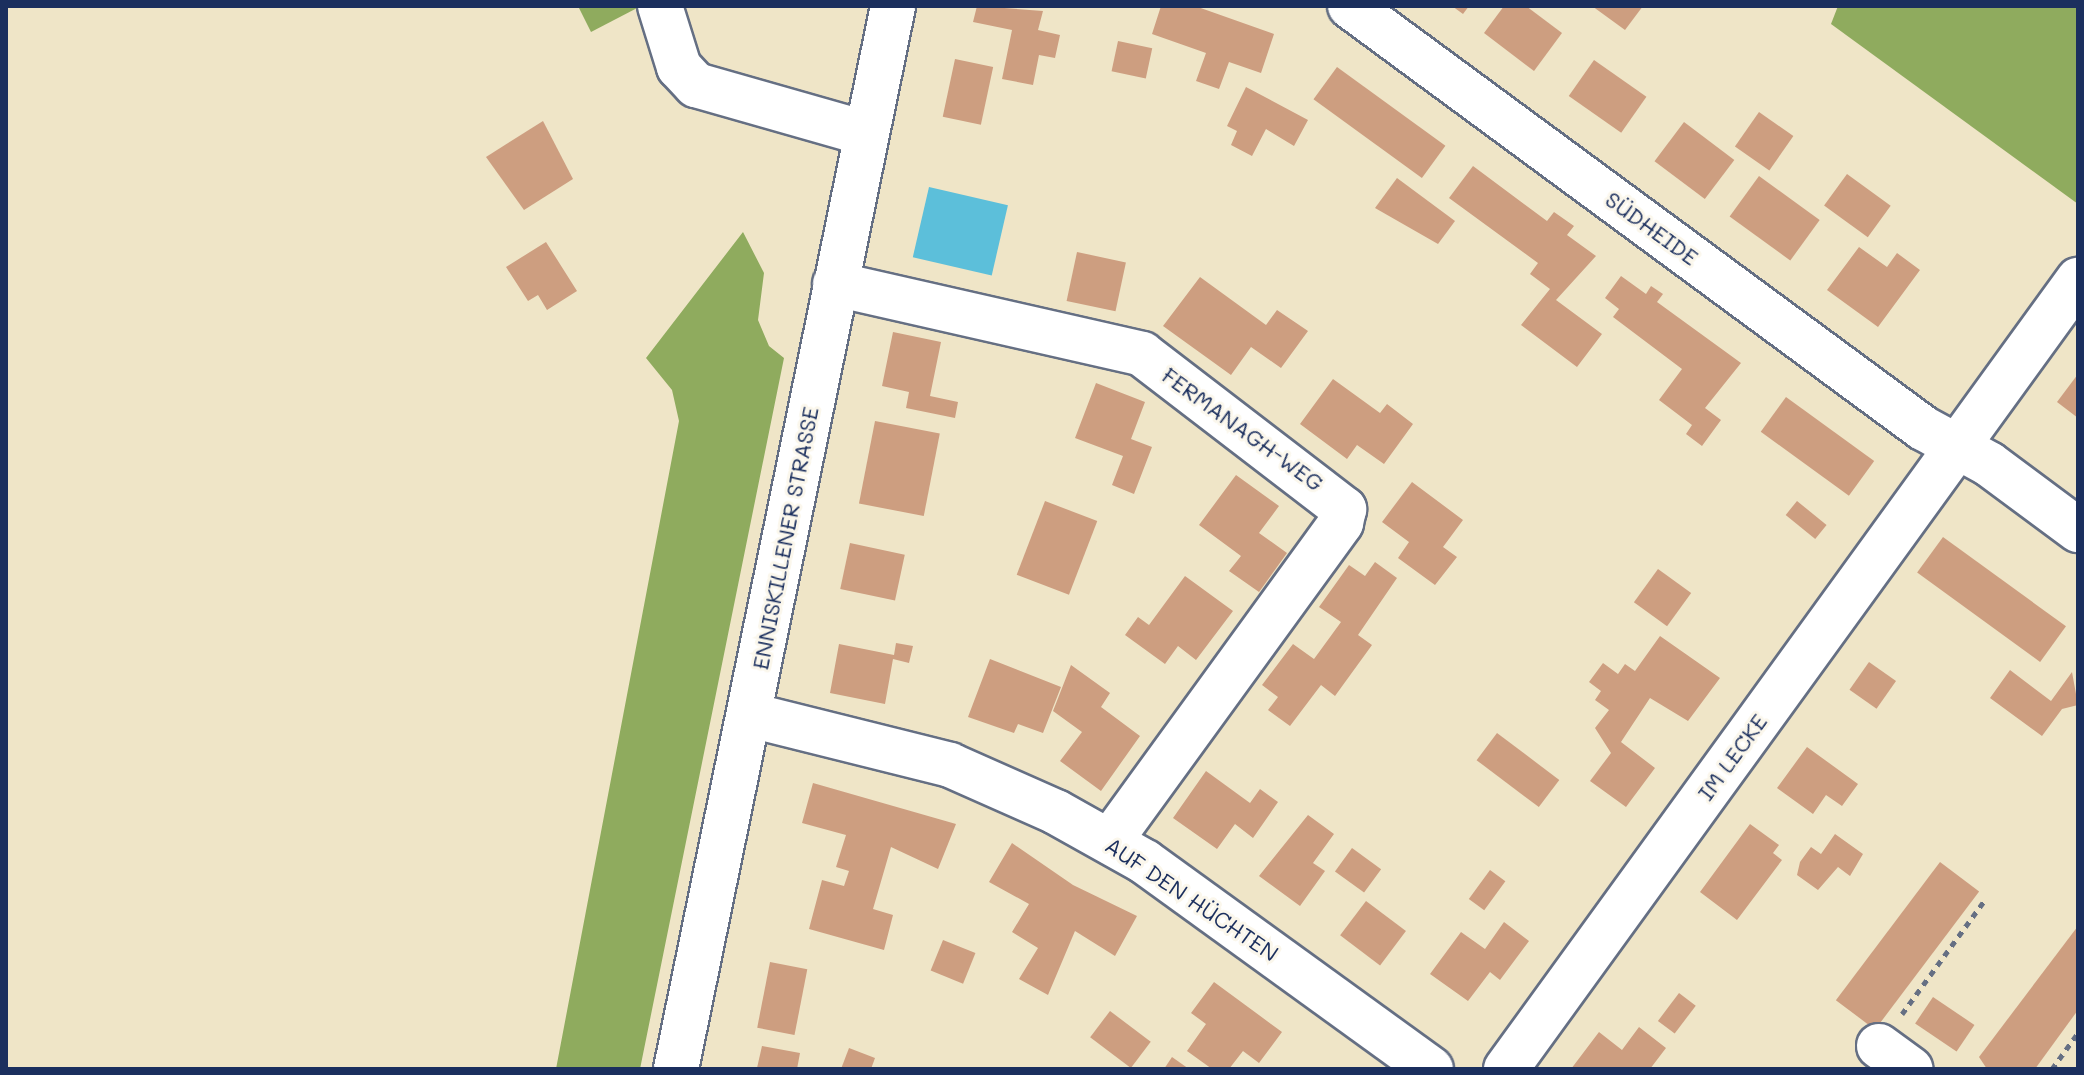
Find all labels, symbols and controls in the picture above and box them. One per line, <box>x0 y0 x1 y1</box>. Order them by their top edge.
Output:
street label: SÜDHEIDE <box>1601 186 1703 270</box>
street label: FERMANAGH-WEG <box>1157 362 1329 496</box>
street label: ENNISKILLENER STRASSE <box>747 404 823 672</box>
street label: IM LECKE <box>1692 709 1772 805</box>
street label: AUF DEN HÜCHTEN <box>1100 831 1284 967</box>

